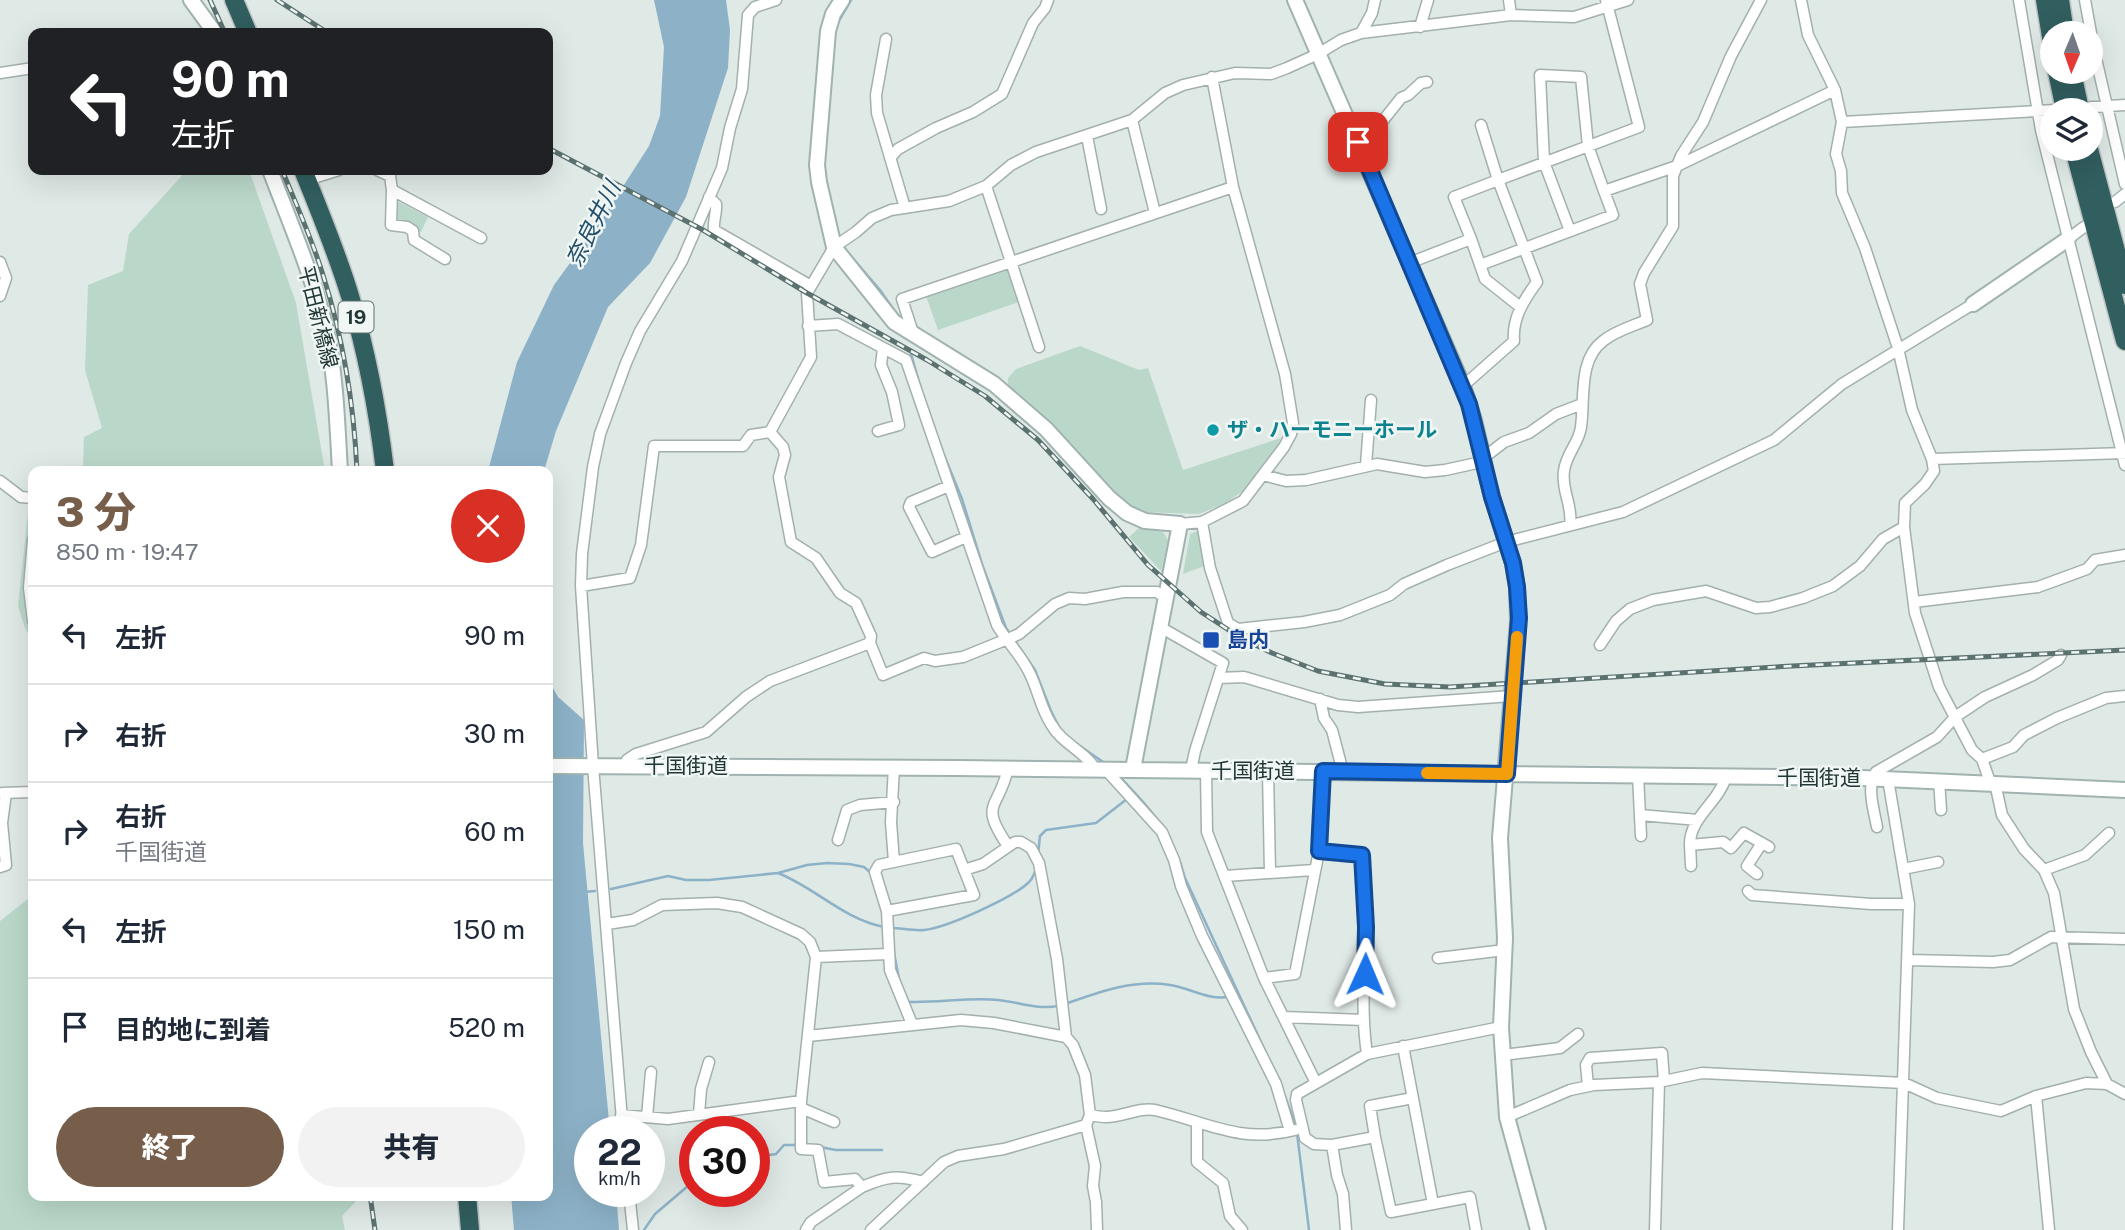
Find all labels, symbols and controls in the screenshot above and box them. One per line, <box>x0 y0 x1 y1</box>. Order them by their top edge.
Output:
north arrow <box>2040 21 2104 84</box>
map controls <box>2040 21 2103 161</box>
text: 90 m <box>171 50 290 108</box>
icon: left <box>56 56 147 147</box>
button: layers <box>2040 98 2103 161</box>
pin <box>1328 112 1388 172</box>
text: 左折 <box>171 116 235 153</box>
icon: arrive <box>1339 123 1377 161</box>
water label: 奈良井川 <box>560 174 627 271</box>
street label: 平田新橋線 <box>294 263 343 371</box>
road number: 19 <box>338 302 374 332</box>
place label: ザ・ハーモニーホール <box>1227 417 1437 442</box>
marker: ザ・ハーモニーホール <box>1205 422 1221 438</box>
text: 3 分 <box>56 487 136 536</box>
button: close <box>451 489 525 563</box>
text: 850 m · 19:47 <box>56 538 199 565</box>
icon: left <box>56 616 94 654</box>
text: 90 m <box>464 620 525 651</box>
text: 左折 <box>115 622 167 653</box>
place label: 島内 <box>1227 627 1269 652</box>
marker: 島内 <box>1201 630 1221 650</box>
icon: right <box>56 714 94 752</box>
text: 30 m <box>464 718 525 749</box>
text: 右折 <box>115 720 167 751</box>
street label: 千国街道 <box>644 753 728 778</box>
street label: 千国街道 <box>1211 758 1295 783</box>
street label: 千国街道 <box>1777 765 1861 790</box>
text: 右折 <box>115 801 167 832</box>
icon: right <box>56 812 94 850</box>
text: 60 m <box>464 816 525 847</box>
text: 千国街道 <box>115 838 207 865</box>
icon: left <box>56 910 94 948</box>
text: 150 m <box>453 914 525 945</box>
text: 左折 <box>115 916 167 947</box>
position arrow <box>1328 937 1402 1011</box>
icon: arrive <box>56 1008 94 1046</box>
text: 520 m <box>448 1012 525 1043</box>
text: 目的地に到着 <box>115 1014 271 1045</box>
button: 終了 <box>56 1107 284 1187</box>
button: 共有 <box>298 1107 525 1187</box>
speed limit sign: 30 <box>679 1116 770 1207</box>
text: 22 <box>597 1132 642 1173</box>
text: km/h <box>598 1168 641 1189</box>

